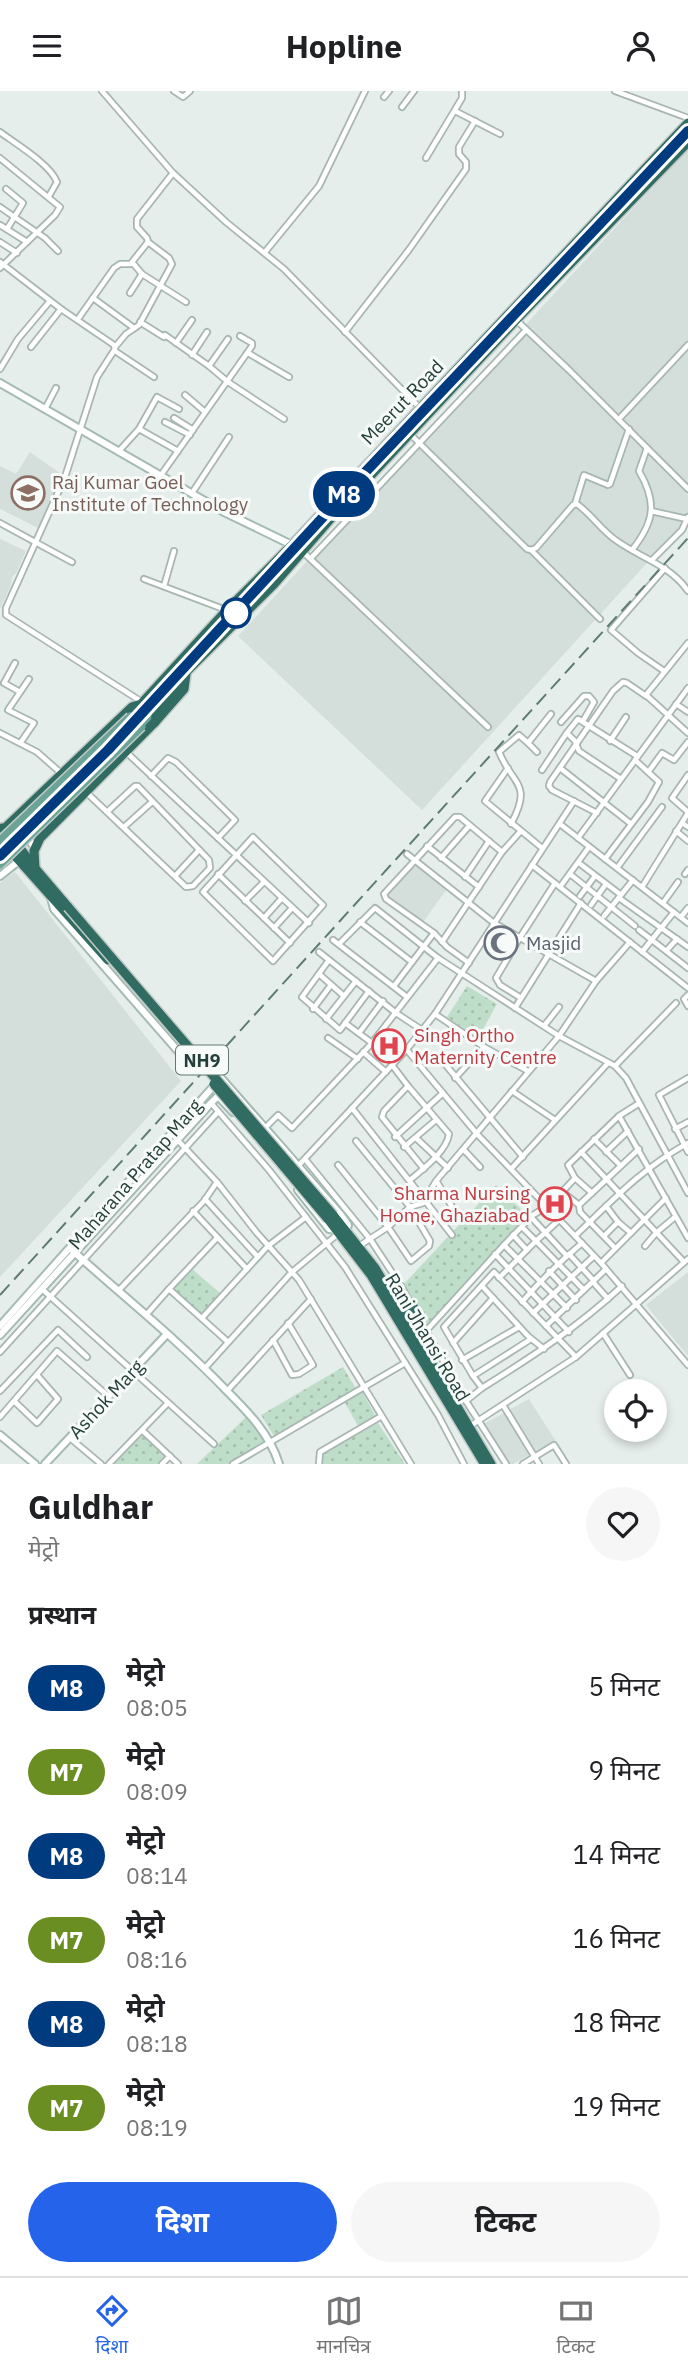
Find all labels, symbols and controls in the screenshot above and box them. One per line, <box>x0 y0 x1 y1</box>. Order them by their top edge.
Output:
text: Hopline <box>286 25 402 67</box>
icon: menu <box>28 27 66 65</box>
icon: person <box>622 27 660 65</box>
street label: Meerut Road <box>356 354 448 450</box>
place label: Raj Kumar Goel Institute of Technology <box>52 470 249 516</box>
line badge: M8 <box>312 471 376 517</box>
school or university icon: Raj Kumar Goel Institute of Technology <box>9 474 47 512</box>
text: M8 <box>327 478 361 510</box>
unlabelled marker <box>221 598 251 628</box>
mosque icon: Masjid <box>482 924 520 962</box>
place label: Masjid <box>526 931 581 955</box>
place label: Singh Ortho Maternity Centre <box>414 1023 557 1069</box>
hospital icon: Singh Ortho Maternity Centre <box>370 1027 408 1065</box>
road number: NH9 <box>176 1045 228 1075</box>
street label: Maharana Pratap Marg <box>63 1094 207 1254</box>
place label: Sharma Nursing Home, Ghaziabad <box>380 1181 530 1227</box>
hospital icon: Sharma Nursing Home, Ghaziabad <box>536 1185 574 1223</box>
street label: Rani Jhansi Road <box>380 1268 476 1406</box>
street label: Ashok Marg <box>63 1354 149 1444</box>
map controls <box>604 1379 667 1442</box>
button: locate <box>604 1379 667 1442</box>
text: Guldhar <box>28 1485 153 1528</box>
button: heart <box>586 1487 660 1561</box>
text: मेट्रो <box>28 1533 59 1563</box>
text: प्रस्थान <box>28 1597 96 1631</box>
text: मेट्रो <box>126 1654 165 1688</box>
text: 5 मिनट <box>588 1669 660 1703</box>
text: M8 <box>49 1672 84 1704</box>
text: 08:05 <box>126 1692 188 1722</box>
text: मेट्रो <box>126 1738 165 1772</box>
text: 9 मिनट <box>588 1753 660 1787</box>
text: M7 <box>49 1756 84 1788</box>
text: 08:09 <box>126 1776 188 1806</box>
text: मेट्रो <box>126 1822 165 1856</box>
text: 14 मिनट <box>573 1837 660 1871</box>
text: M8 <box>49 1840 84 1872</box>
text: 08:14 <box>126 1860 188 1890</box>
text: मेट्रो <box>126 1906 165 1940</box>
text: 16 मिनट <box>573 1921 660 1955</box>
text: M7 <box>49 1924 84 1956</box>
text: 08:16 <box>126 1944 188 1974</box>
text: मेट्रो <box>126 1990 165 2024</box>
text: 18 मिनट <box>573 2005 660 2039</box>
text: M8 <box>49 2008 84 2040</box>
text: 08:18 <box>126 2028 188 2058</box>
text: मेट्रो <box>126 2074 165 2108</box>
text: 19 मिनट <box>573 2089 660 2123</box>
text: M7 <box>49 2092 84 2124</box>
text: 08:19 <box>126 2112 188 2142</box>
button: दिशा <box>28 2182 337 2262</box>
button: टिकट <box>351 2182 660 2262</box>
tab: दिशा <box>93 2292 131 2361</box>
tab: मानचित्र <box>317 2292 371 2361</box>
tab: टिकट <box>556 2292 595 2361</box>

